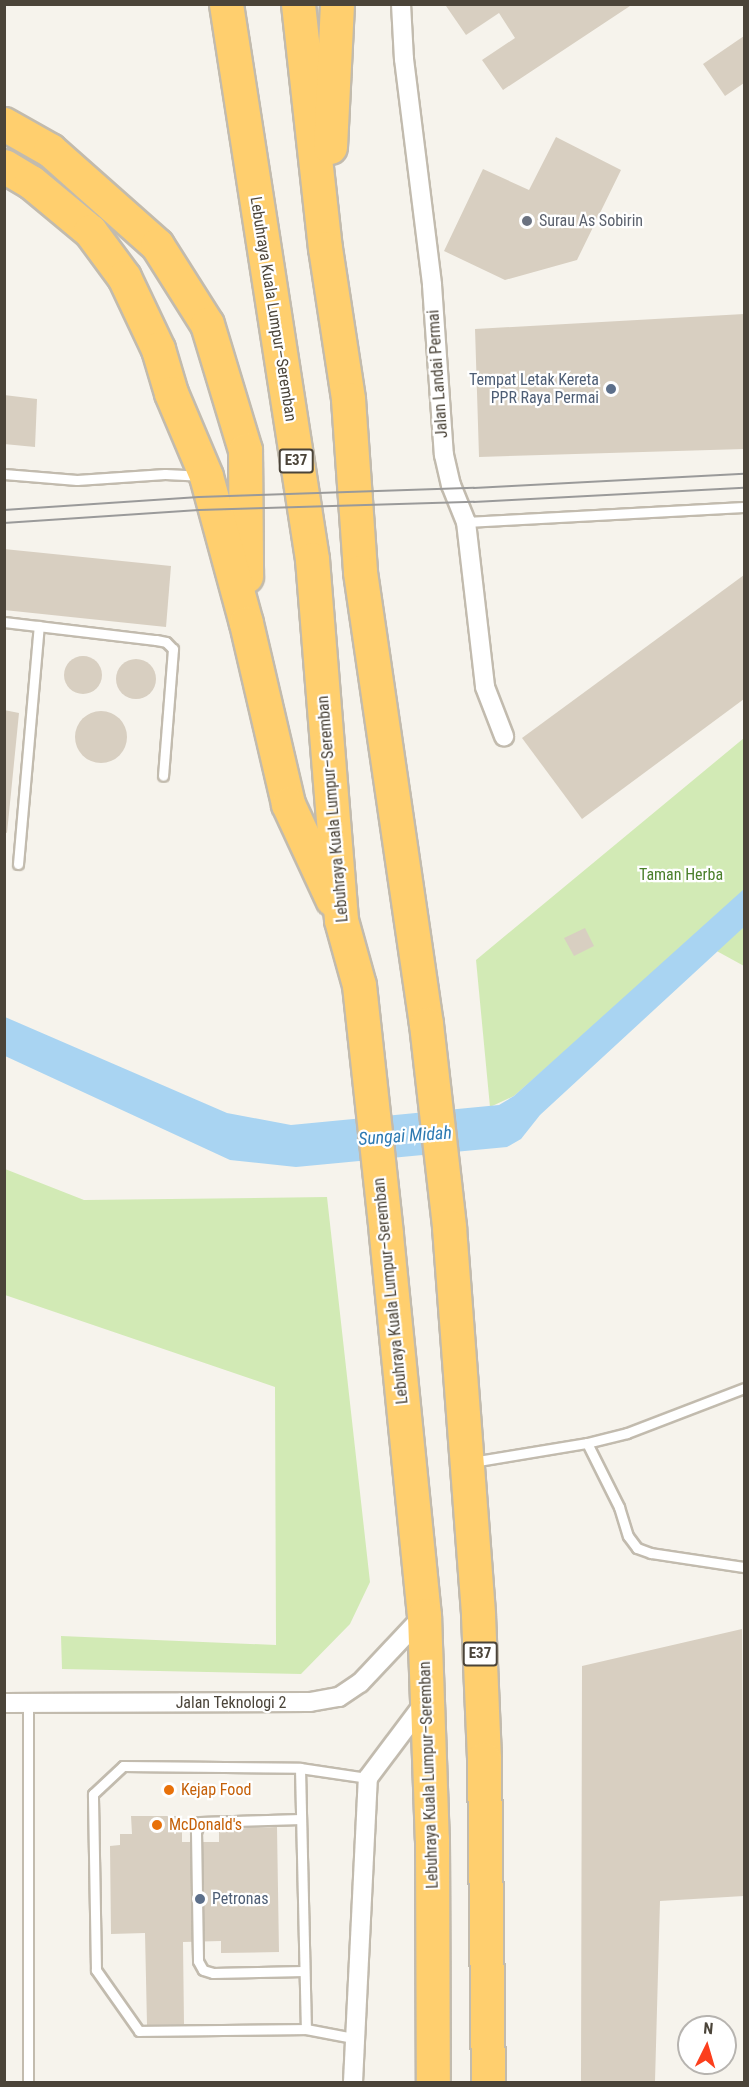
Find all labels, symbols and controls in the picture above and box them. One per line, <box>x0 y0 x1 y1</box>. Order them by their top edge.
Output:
street label: Lebuhraya Kuala Lumpur–Seremban <box>246 195 300 423</box>
place label: Surau As Sobirin <box>539 211 643 231</box>
marker: Surau As Sobirin <box>520 214 534 228</box>
street label: Jalan Landai Permai <box>424 309 452 439</box>
place label: Tempat Letak Kereta PPR Raya Permai <box>469 370 599 408</box>
marker: Tempat Letak Kereta PPR Raya Permai <box>604 382 618 396</box>
road number: E37 <box>278 449 314 473</box>
street label: Lebuhraya Kuala Lumpur–Seremban <box>314 695 352 923</box>
park label: Taman Herba <box>639 865 723 885</box>
water label: Sungai Midah <box>358 1122 452 1150</box>
street label: Lebuhraya Kuala Lumpur–Seremban <box>370 1177 412 1405</box>
road number: E37 <box>462 1642 498 1666</box>
street label: Lebuhraya Kuala Lumpur–Seremban <box>415 1661 443 1889</box>
street label: Jalan Teknologi 2 <box>175 1693 287 1713</box>
place label: Kejap Food <box>181 1780 251 1800</box>
marker: Kejap Food <box>162 1783 176 1797</box>
place label: McDonald's <box>169 1815 242 1835</box>
marker: McDonald's <box>150 1818 164 1832</box>
place label: Petronas <box>212 1889 268 1909</box>
marker: Petronas <box>193 1892 207 1906</box>
north arrow <box>677 2015 737 2075</box>
text: N <box>703 2019 714 2038</box>

